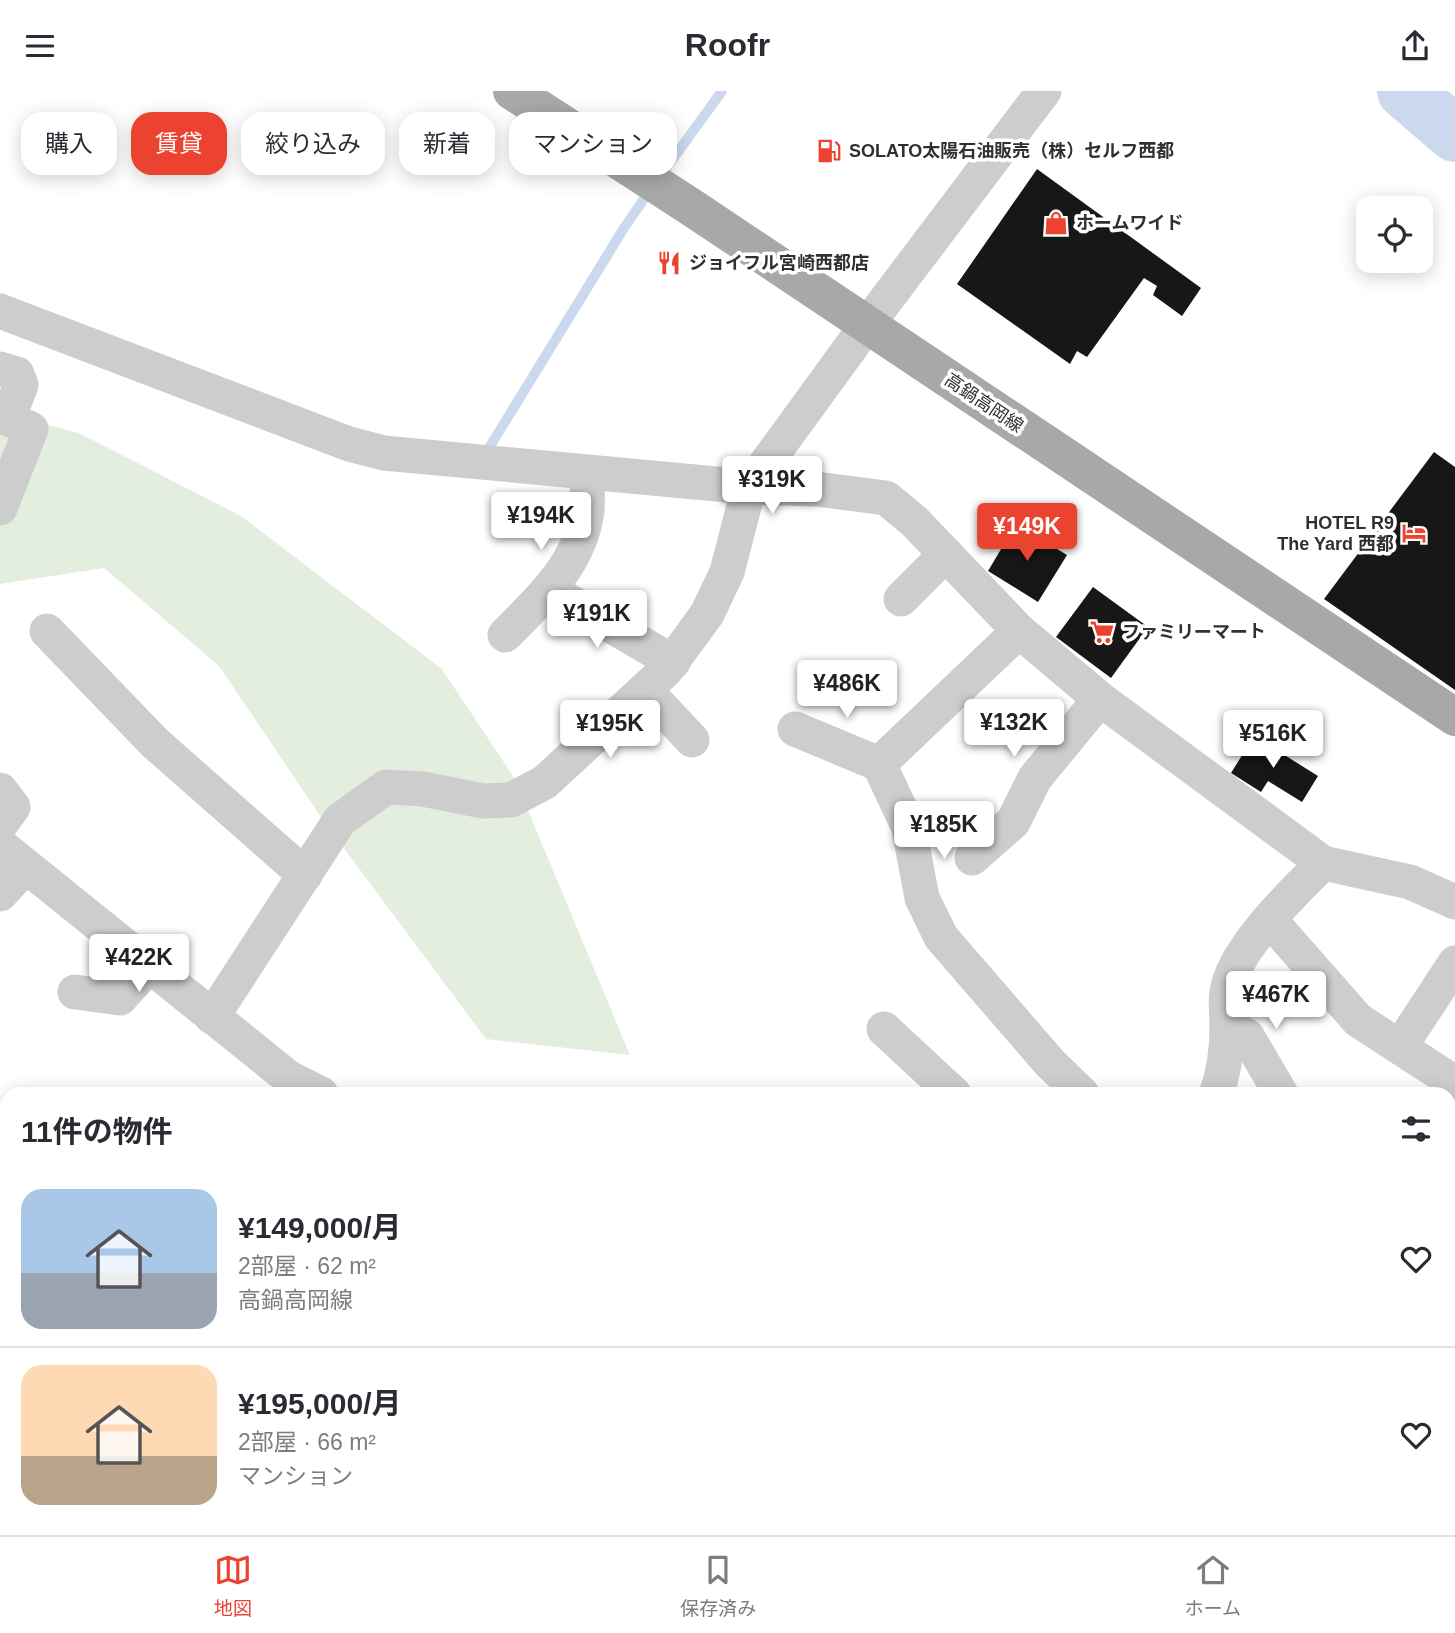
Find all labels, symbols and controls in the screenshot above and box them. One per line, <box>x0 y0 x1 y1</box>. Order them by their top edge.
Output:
icon: menu <box>21 27 59 65</box>
text: Roofr <box>685 27 770 63</box>
icon: share <box>1396 27 1434 65</box>
chip: 購入 <box>21 112 117 175</box>
chip: 賃貸 <box>131 112 227 175</box>
chip: 絞り込み <box>241 112 385 175</box>
chip: 新着 <box>399 112 495 175</box>
chip: マンション <box>509 112 677 175</box>
fuel station icon: SOLATO太陽石油販売（株）セルフ西都 <box>815 137 843 165</box>
place label: SOLATO太陽石油販売（株）セルフ西都 <box>849 141 1174 161</box>
map controls <box>1356 196 1433 273</box>
button: locate <box>1356 196 1433 273</box>
shop icon: ホームワイド <box>1042 209 1070 237</box>
place label: ホームワイド <box>1076 213 1183 233</box>
restaurant icon: ジョイフル宮崎西都店 <box>655 249 683 277</box>
place label: ジョイフル宮崎西都店 <box>689 253 869 273</box>
street label: 高鍋高岡線 <box>941 370 1027 436</box>
pin: ¥319K <box>723 457 821 516</box>
text: ¥319K <box>738 466 806 492</box>
pin: ¥194K <box>492 493 590 552</box>
text: ¥194K <box>507 502 575 528</box>
pin: ¥149K <box>978 503 1076 563</box>
text: ¥149K <box>993 513 1061 539</box>
place label: HOTEL R9 The Yard 西都 <box>1277 513 1394 554</box>
hotel icon: HOTEL R9 The Yard 西都 <box>1400 519 1428 547</box>
pin: ¥191K <box>548 591 646 650</box>
text: ¥191K <box>563 600 631 626</box>
supermarket icon: ファミリーマート <box>1088 618 1116 646</box>
place label: ファミリーマート <box>1122 622 1266 642</box>
pin: ¥486K <box>798 661 896 720</box>
text: ¥486K <box>813 670 881 696</box>
pin: ¥132K <box>965 699 1063 759</box>
pin: ¥195K <box>561 701 659 760</box>
text: ¥132K <box>980 709 1048 735</box>
text: ¥195K <box>576 710 644 736</box>
pin: ¥516K <box>1224 711 1322 770</box>
text: ¥516K <box>1239 720 1307 746</box>
pin: ¥185K <box>895 801 993 861</box>
text: ¥185K <box>910 811 978 837</box>
pin: ¥422K <box>90 935 188 994</box>
text: ¥422K <box>105 944 173 970</box>
pin: ¥467K <box>1227 971 1325 1031</box>
text: ¥467K <box>1242 981 1310 1007</box>
icon: filters <box>1397 1110 1435 1148</box>
text: 11件の物件 <box>21 1115 173 1148</box>
text: ¥149,000/月 <box>238 1211 401 1244</box>
icon: home <box>77 1217 161 1301</box>
icon: heart <box>1397 1240 1435 1278</box>
text: 2部屋 · 62 m² <box>238 1253 376 1279</box>
text: 高鍋高岡線 <box>238 1287 353 1313</box>
text: ¥195,000/月 <box>238 1387 401 1420</box>
icon: home <box>77 1393 161 1477</box>
icon: heart <box>1397 1416 1435 1454</box>
text: 2部屋 · 66 m² <box>238 1429 376 1455</box>
text: マンション <box>238 1463 353 1489</box>
tab: 地図 <box>214 1551 252 1620</box>
tab: 保存済み <box>680 1551 756 1620</box>
tab: ホーム <box>1184 1551 1241 1620</box>

